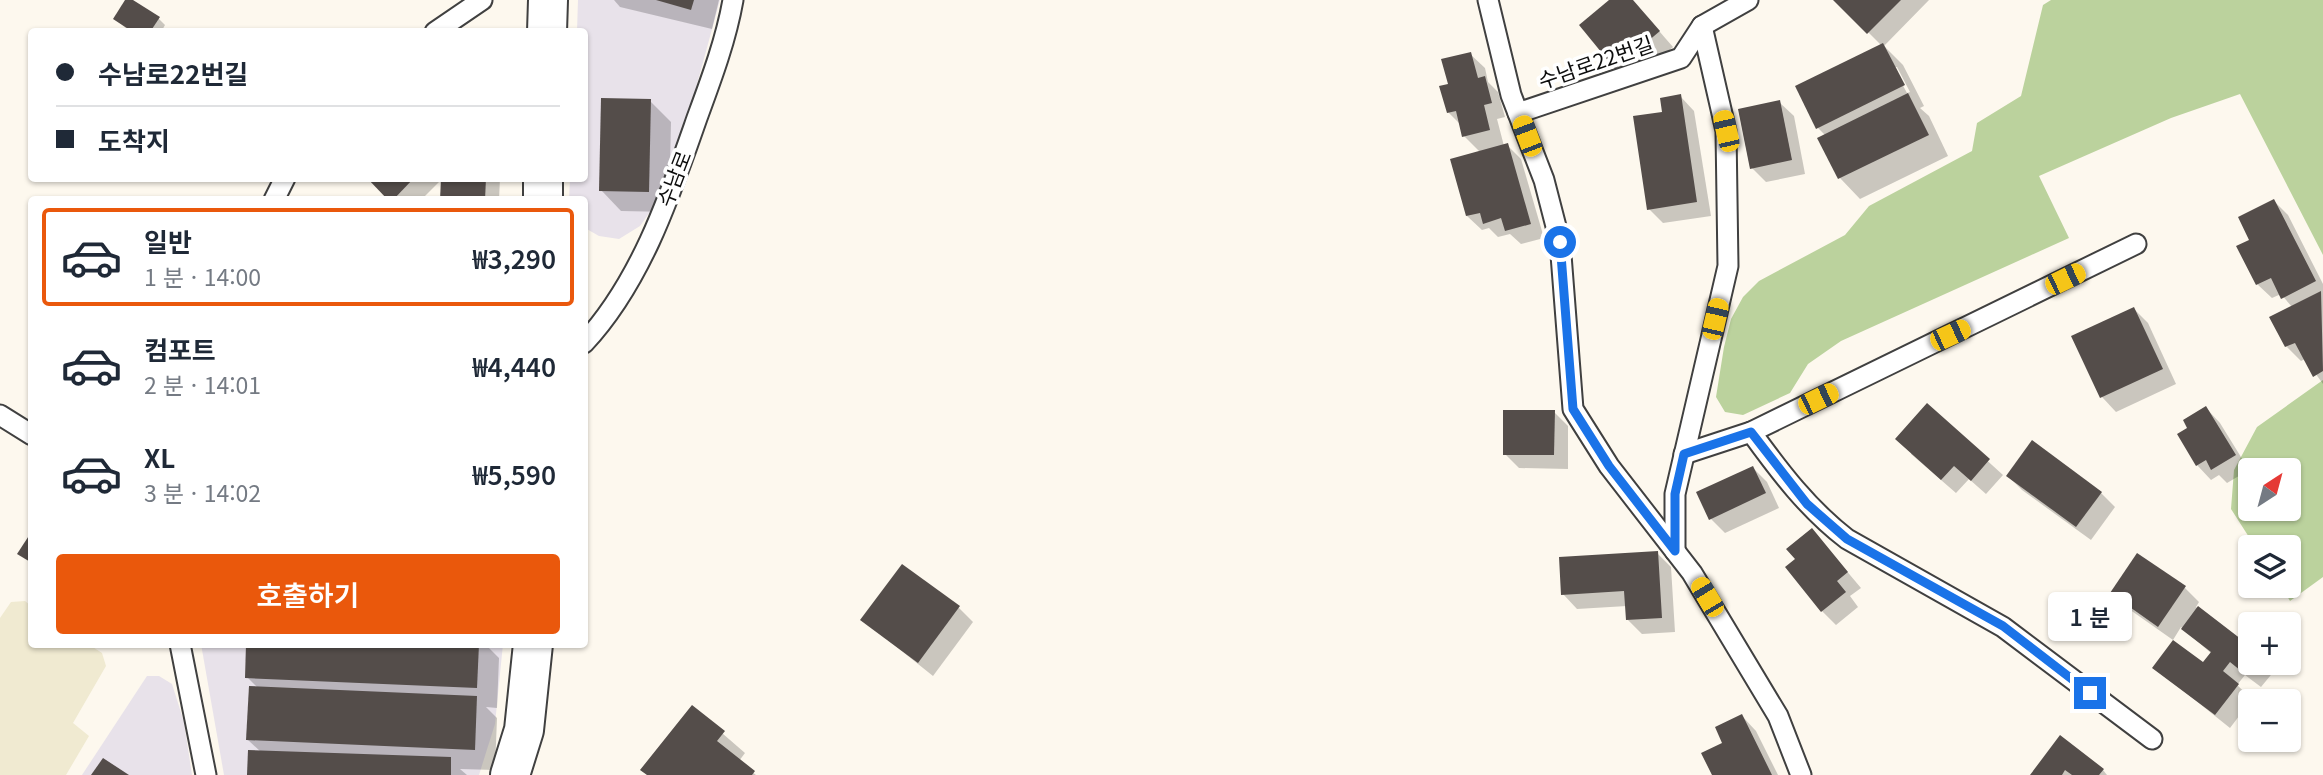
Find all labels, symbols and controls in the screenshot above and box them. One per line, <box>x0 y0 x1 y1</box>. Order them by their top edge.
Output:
street label: 수남로22번길 <box>1534 27 1657 95</box>
text: 수남로22번길 <box>98 54 248 91</box>
car <box>1712 108 1741 154</box>
car <box>1510 113 1545 159</box>
text: 도착지 <box>98 121 170 158</box>
street label: 수남로 <box>649 146 698 211</box>
text: 일반 <box>144 222 192 259</box>
icon: car <box>60 226 123 289</box>
route start <box>1544 226 1576 258</box>
text: ₩3,290 <box>473 239 556 276</box>
text: 1 분 · 14:00 <box>144 259 261 293</box>
car <box>2042 260 2089 298</box>
car <box>1701 296 1730 342</box>
car <box>1927 317 1974 353</box>
text: 컴포트 <box>144 330 216 367</box>
icon: car <box>60 334 123 397</box>
text: ₩4,440 <box>473 347 556 384</box>
text: 2 분 · 14:01 <box>144 367 261 401</box>
car <box>1795 380 1842 418</box>
text: XL <box>144 438 175 475</box>
icon: car <box>60 442 123 505</box>
text: ₩5,590 <box>473 455 556 492</box>
north arrow <box>2238 458 2301 522</box>
map controls <box>2238 458 2301 752</box>
text: 3 분 · 14:02 <box>144 475 261 509</box>
button: layers <box>2238 535 2301 598</box>
button: 호출하기 <box>56 554 560 634</box>
car <box>1688 574 1727 620</box>
callout: 1 분 <box>2048 592 2132 640</box>
text: 1 분 <box>2070 599 2110 633</box>
button: + <box>2238 612 2301 675</box>
route end <box>2074 677 2106 709</box>
button: − <box>2238 689 2301 752</box>

